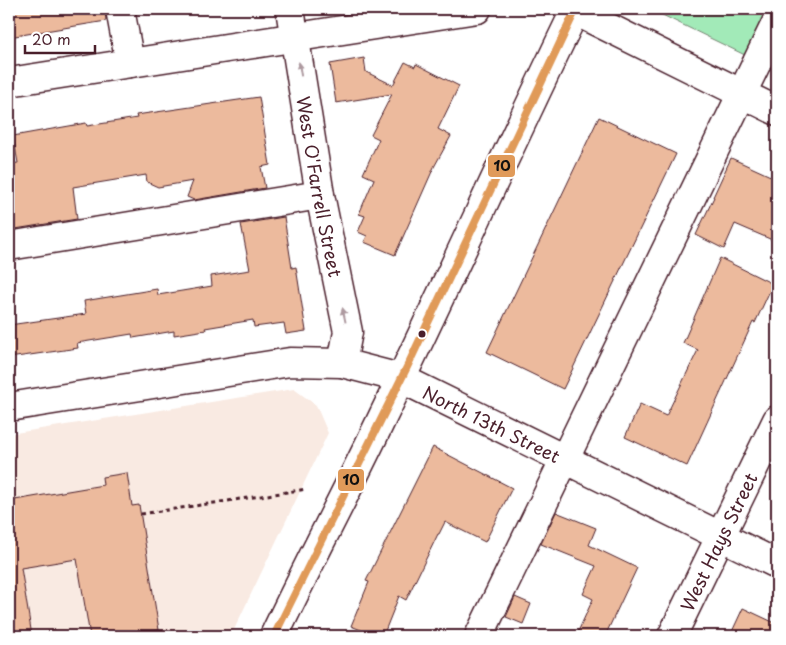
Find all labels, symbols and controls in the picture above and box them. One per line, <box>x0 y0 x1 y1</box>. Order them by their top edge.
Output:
scale bar <box>25 22 95 54</box>
text: 20 m <box>32 27 71 50</box>
one-way arrow <box>296 61 304 77</box>
street label: West O'Farrell Street <box>291 94 350 279</box>
line badge: 10 <box>487 154 516 178</box>
text: 10 <box>493 155 511 176</box>
one-way arrow <box>340 307 348 323</box>
unlabelled marker <box>417 329 427 339</box>
street label: North 13th Street <box>419 378 565 469</box>
line badge: 10 <box>337 468 365 492</box>
street label: West Hays Street <box>673 468 763 615</box>
text: 10 <box>342 469 360 490</box>

